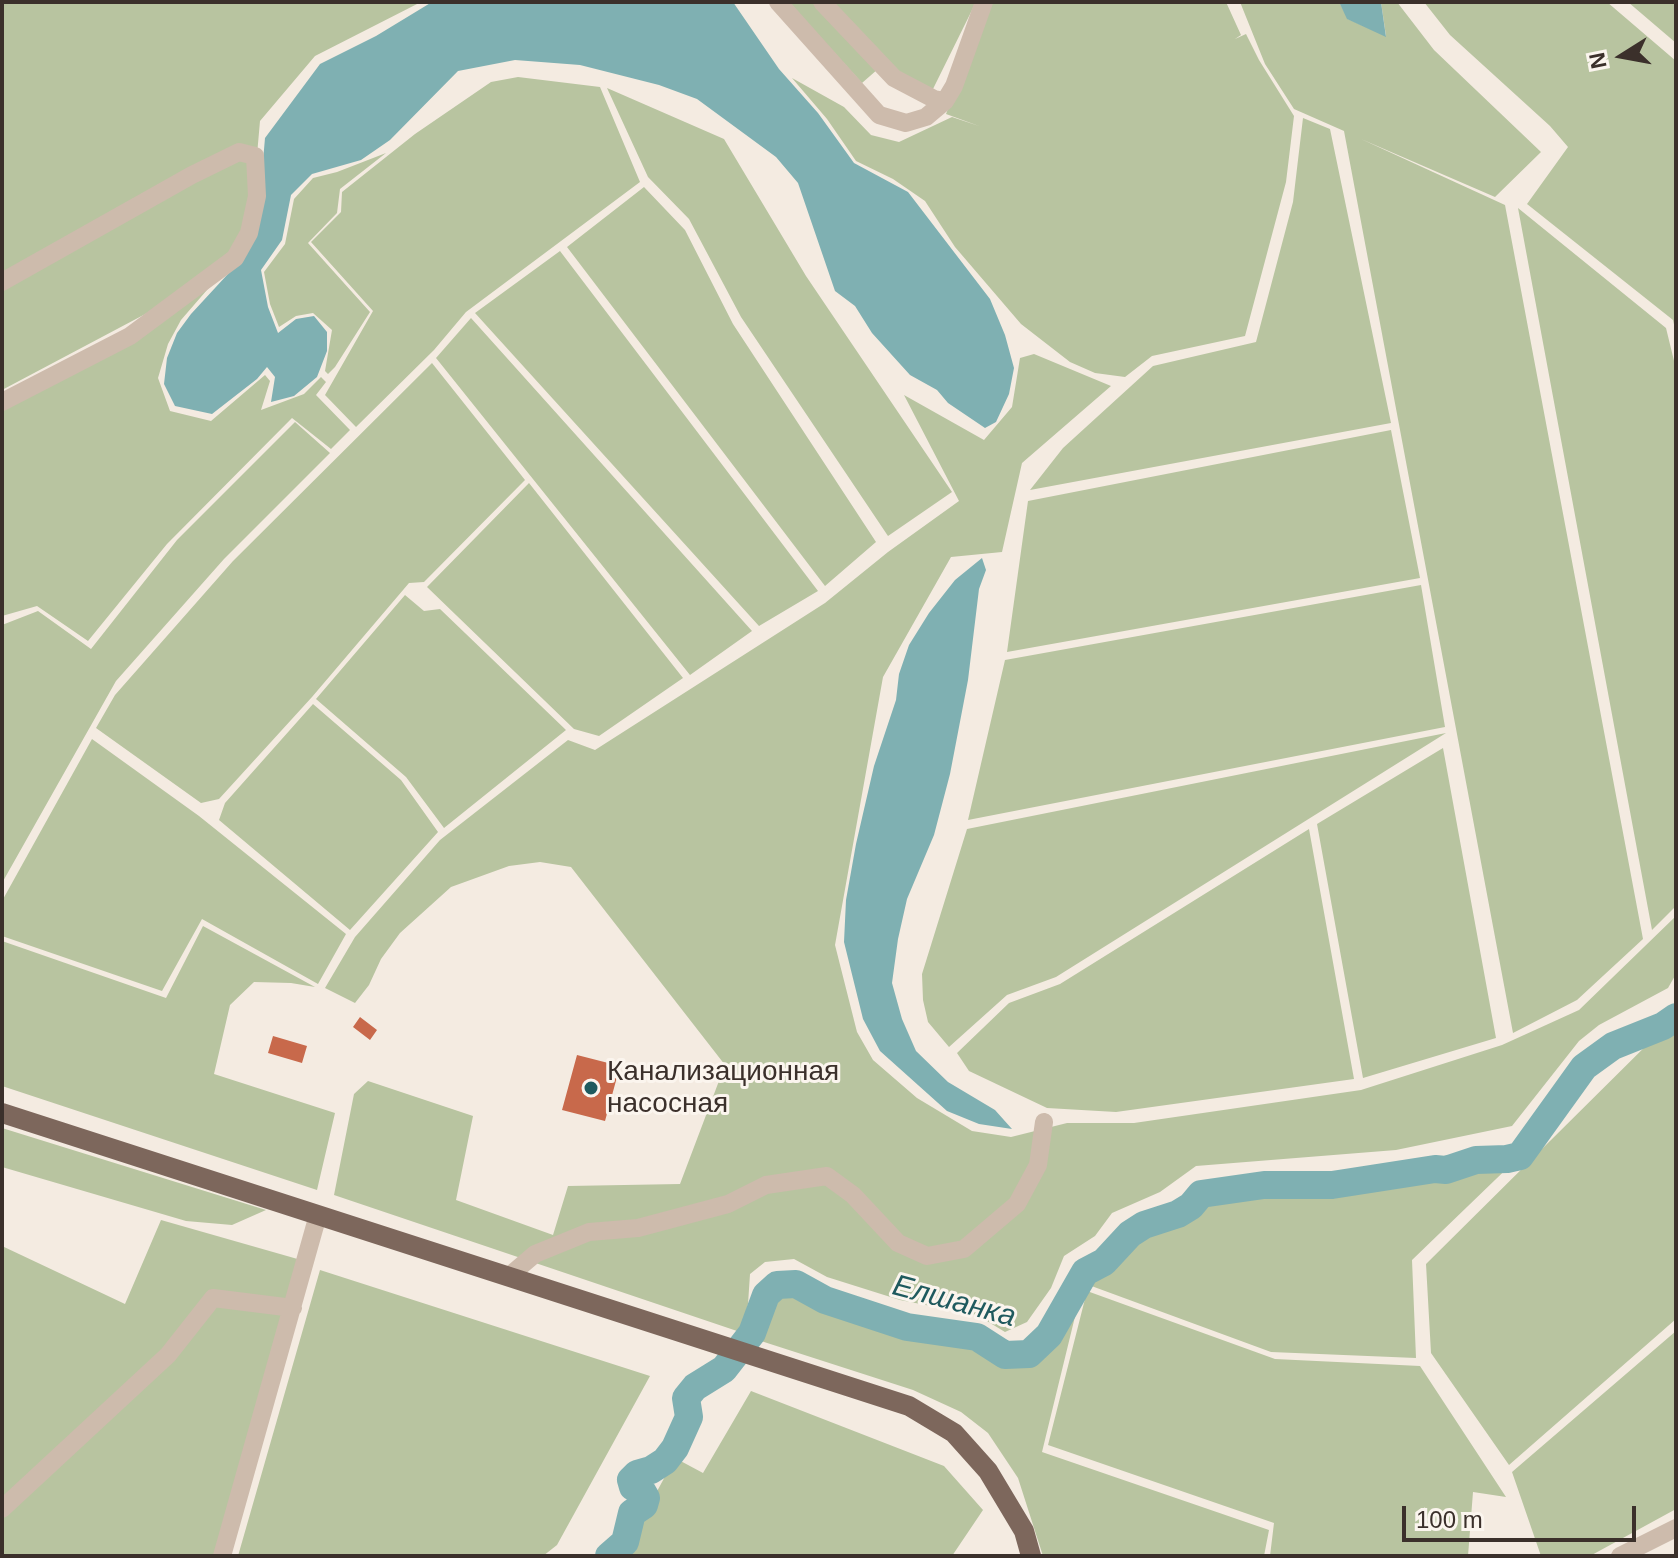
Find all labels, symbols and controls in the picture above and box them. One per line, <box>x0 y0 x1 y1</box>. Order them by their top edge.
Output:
north arrow <box>1582 16 1662 96</box>
text: N <box>1584 50 1612 71</box>
place label: Канализационная насосная <box>607 1055 839 1121</box>
marker: Канализационная насосная <box>582 1079 600 1097</box>
water label: Елшанка <box>889 1268 1019 1336</box>
scale bar <box>1406 1490 1640 1540</box>
text: 100 m <box>1416 1506 1483 1533</box>

